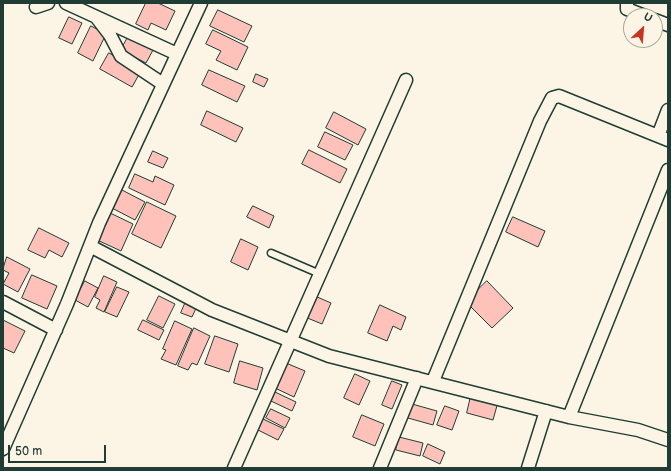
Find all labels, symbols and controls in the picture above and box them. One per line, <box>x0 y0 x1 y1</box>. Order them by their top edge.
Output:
north arrow <box>623 8 663 48</box>
text: U <box>642 10 654 25</box>
scale bar <box>10 437 108 463</box>
text: 50 m <box>15 444 42 459</box>

